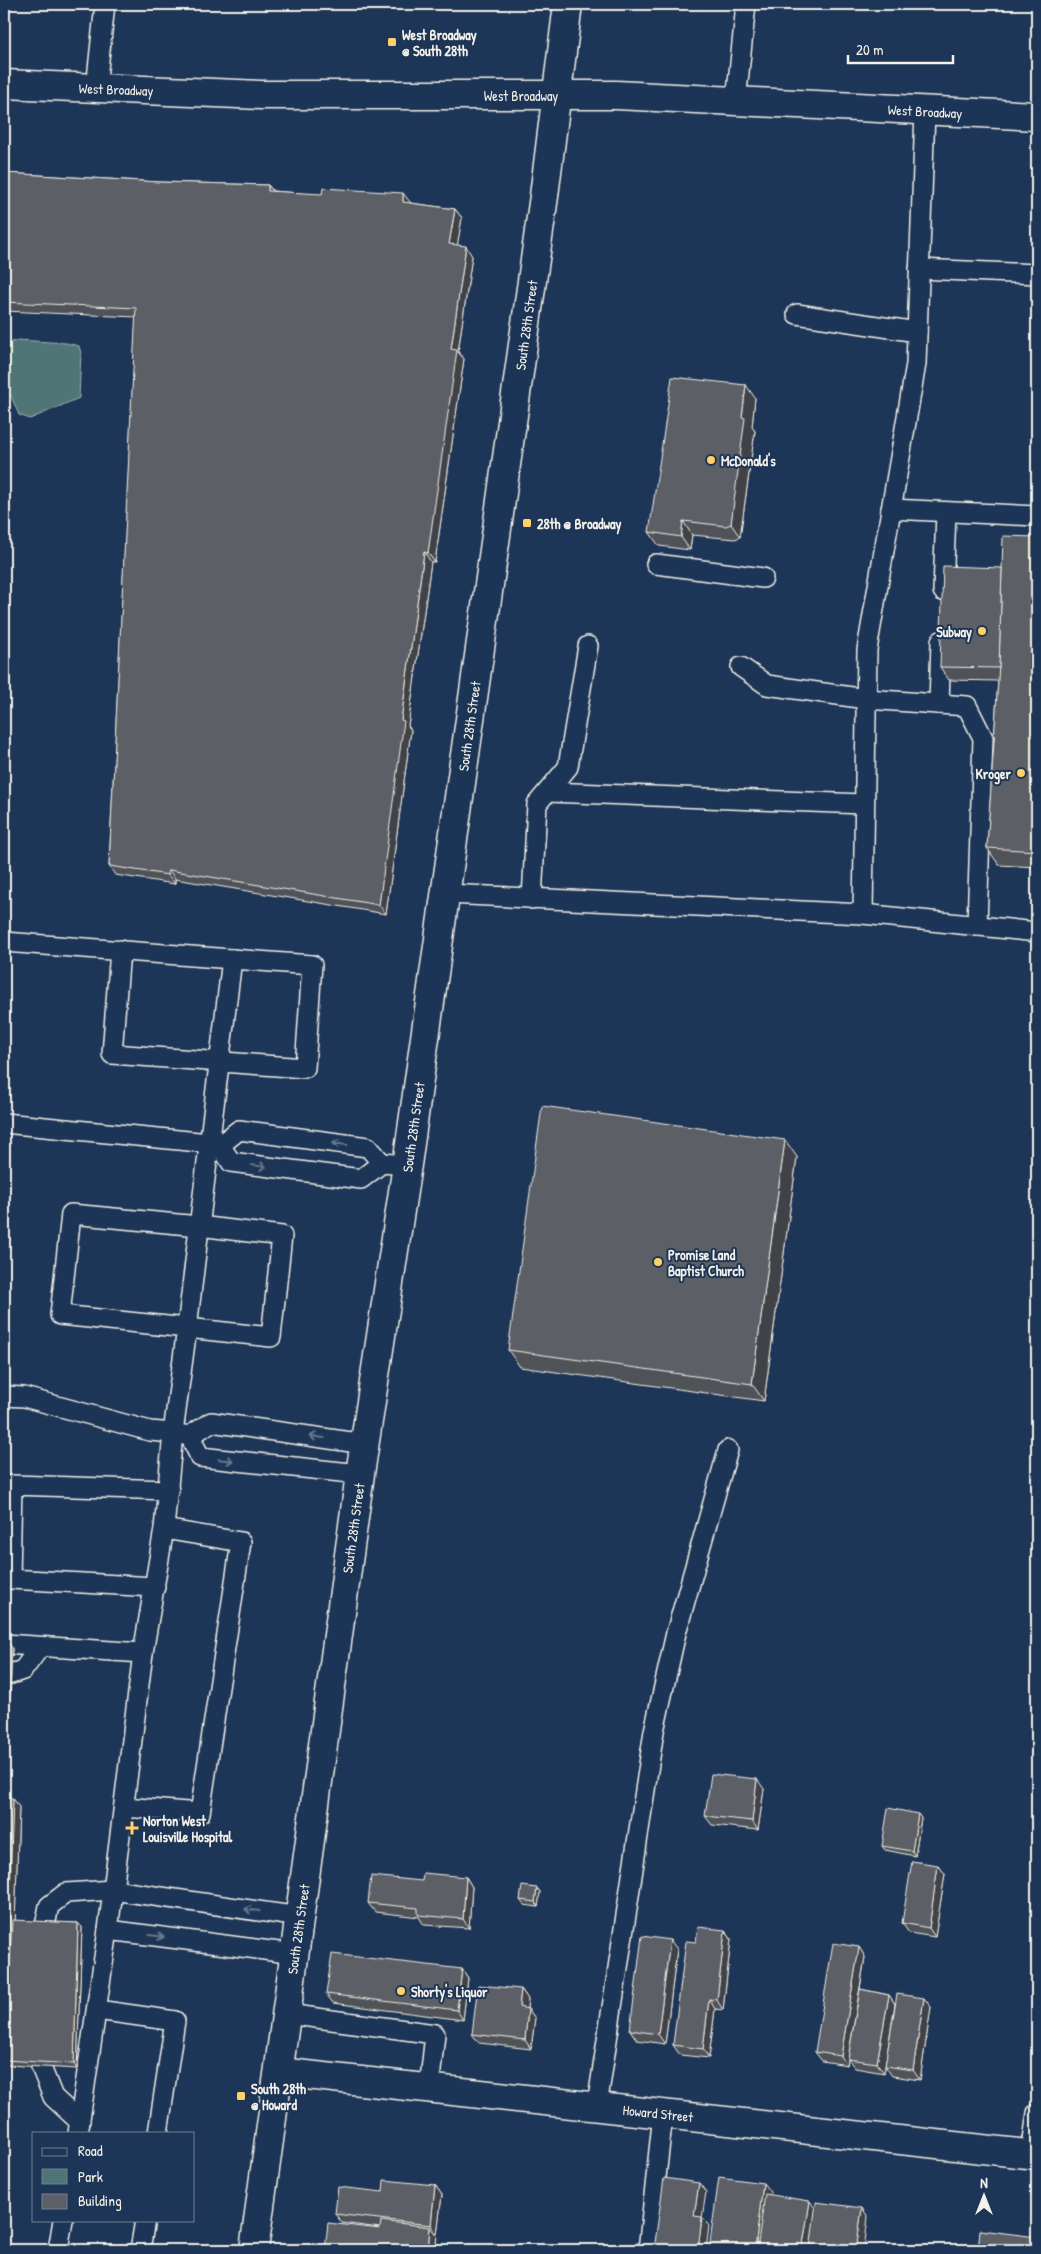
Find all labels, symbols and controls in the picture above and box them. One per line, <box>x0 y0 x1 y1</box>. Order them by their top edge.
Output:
place label: West Broadway @ South 28th <box>402 25 477 60</box>
scale bar <box>848 32 954 64</box>
marker: West Broadway @ South 28th <box>386 36 398 48</box>
text: 20 m <box>856 39 883 60</box>
street label: West Broadway <box>78 78 154 101</box>
street label: West Broadway <box>484 86 558 106</box>
street label: West Broadway <box>887 100 963 123</box>
street label: South 28th Street <box>510 279 542 371</box>
place label: McDonald's <box>721 451 776 470</box>
marker: McDonald's <box>705 454 717 466</box>
place label: 28th @ Broadway <box>537 514 621 535</box>
marker: 28th @ Broadway <box>521 517 533 529</box>
place label: Subway <box>936 622 972 643</box>
marker: Subway <box>976 625 988 637</box>
street label: South 28th Street <box>453 680 485 772</box>
place label: Kroger <box>975 764 1012 785</box>
marker: Kroger <box>1015 767 1027 779</box>
street label: South 28th Street <box>397 1081 429 1173</box>
one-way arrow <box>333 1139 349 1149</box>
one-way arrow <box>251 1161 267 1171</box>
place label: Promise Land Baptist Church <box>668 1245 744 1282</box>
marker: Promise Land Baptist Church <box>652 1256 664 1268</box>
one-way arrow <box>309 1432 325 1442</box>
one-way arrow <box>217 1455 233 1465</box>
street label: South 28th Street <box>337 1482 369 1574</box>
place label: Norton West Louisville Hospital <box>143 1811 233 1848</box>
marker: Norton West Louisville Hospital <box>125 1821 139 1835</box>
street label: South 28th Street <box>282 1883 314 1975</box>
one-way arrow <box>244 1905 260 1915</box>
one-way arrow <box>148 1932 164 1942</box>
place label: Shorty's Liquor <box>411 1982 488 2003</box>
marker: Shorty's Liquor <box>395 1985 407 1997</box>
place label: South 28th @ Howard <box>251 2079 306 2114</box>
marker: South 28th @ Howard <box>235 2090 247 2102</box>
street label: Howard Street <box>622 2100 694 2126</box>
legend <box>32 2132 195 2222</box>
text: Road <box>78 2140 103 2161</box>
text: Park <box>78 2166 103 2187</box>
north arrow <box>958 2172 1008 2222</box>
text: N <box>980 2173 988 2192</box>
text: Building <box>78 2190 122 2211</box>

